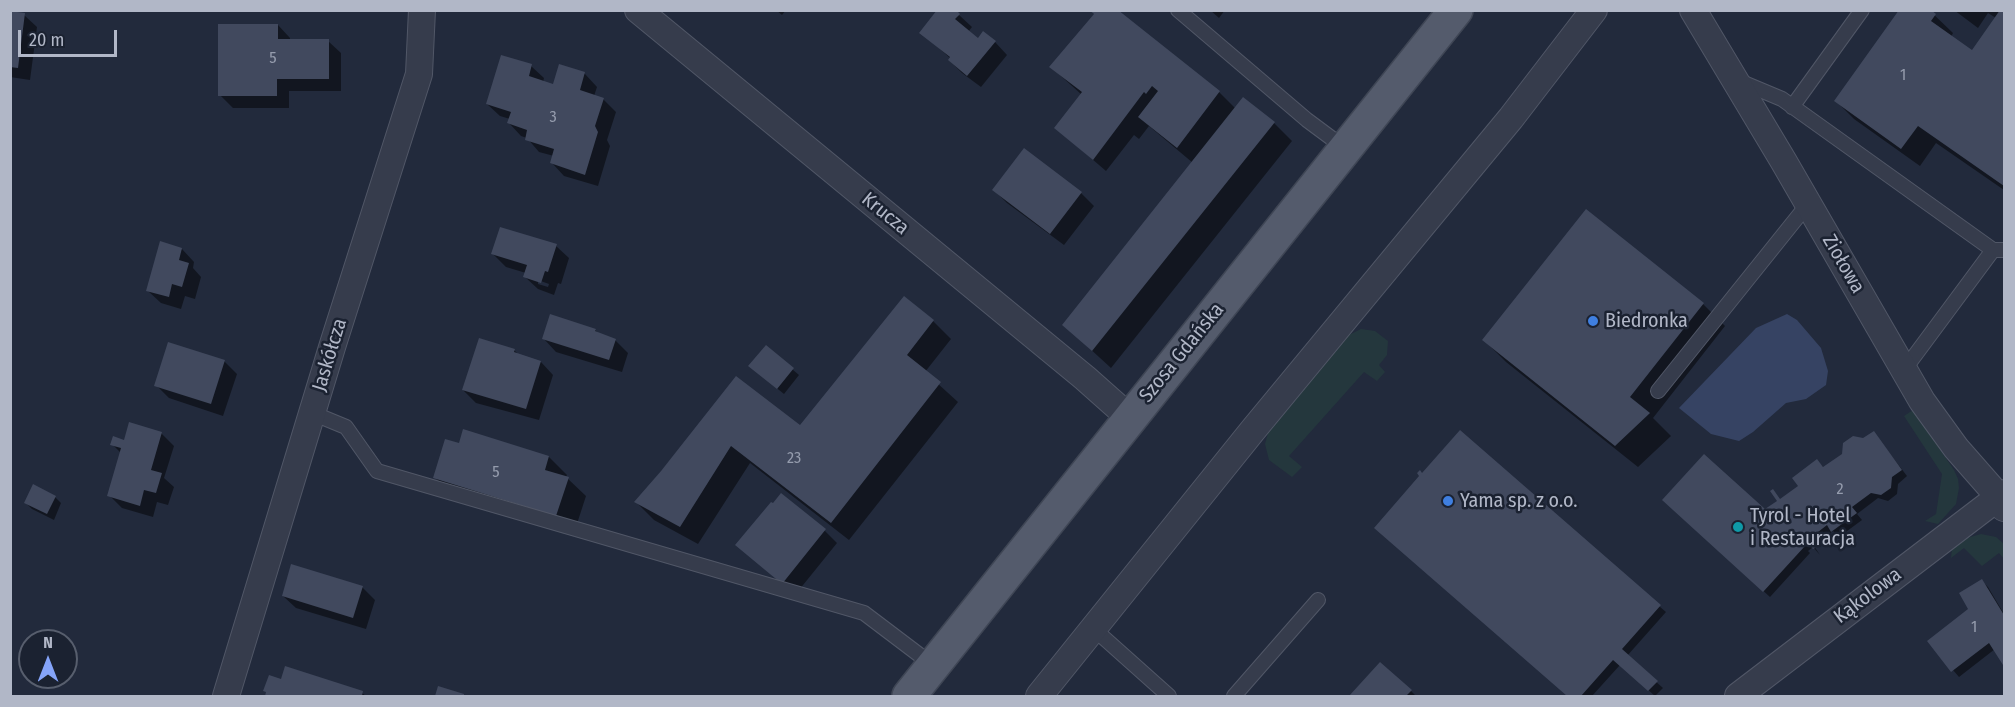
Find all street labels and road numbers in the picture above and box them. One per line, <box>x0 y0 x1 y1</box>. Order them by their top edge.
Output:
street label: Krucza <box>856 188 914 240</box>
street label: Ziołowa <box>1817 230 1869 298</box>
street label: Szosa Gdańska <box>1135 299 1229 407</box>
street label: Jaskółcza <box>308 316 352 394</box>
street label: Kąkolowa <box>1830 563 1906 629</box>

